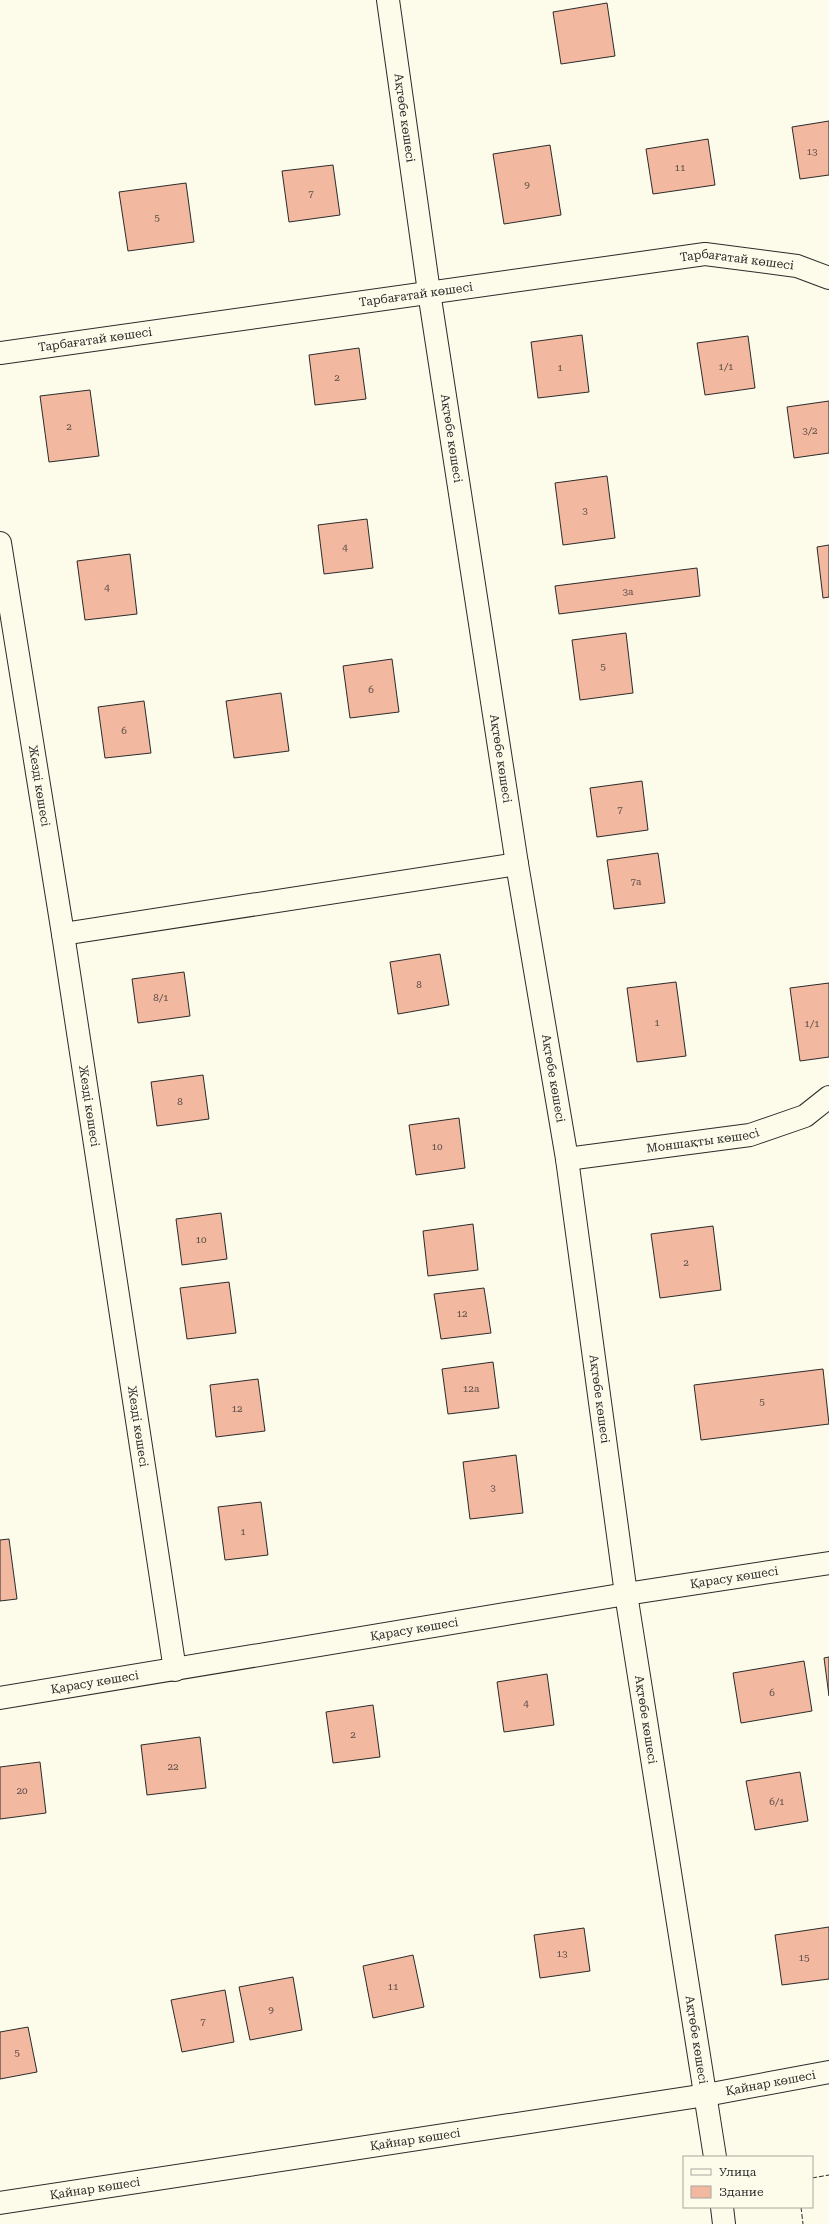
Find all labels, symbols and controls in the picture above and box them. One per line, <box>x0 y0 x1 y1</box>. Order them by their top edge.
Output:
street label: Ақтөбе көшесі <box>391 73 418 163</box>
house number: 13 <box>806 146 818 157</box>
house number: 11 <box>674 162 686 173</box>
house number: 9 <box>524 179 530 190</box>
house number: 7 <box>308 188 314 199</box>
house number: 5 <box>154 212 160 223</box>
street label: Тарбағатай көшесі <box>679 247 795 273</box>
street label: Тарбағатай көшесі <box>358 280 474 310</box>
street label: Тарбағатай көшесі <box>37 325 153 355</box>
house number: 1/1 <box>718 361 734 372</box>
house number: 1 <box>557 362 563 373</box>
house number: 2 <box>334 372 340 383</box>
street label: Ақтөбе көшесі <box>438 393 465 484</box>
house number: 2 <box>66 421 72 432</box>
house number: 3/2 <box>802 425 818 436</box>
house number: 3 <box>582 505 588 516</box>
house number: 4 <box>342 542 348 553</box>
house number: 4 <box>104 582 110 593</box>
house number: 3а <box>622 586 634 597</box>
house number: 5 <box>600 661 606 672</box>
house number: 6 <box>368 684 374 695</box>
street label: Ақтөбе көшесі <box>487 713 515 804</box>
house number: 6 <box>121 725 127 736</box>
street label: Жезді көшесі <box>26 744 53 828</box>
house number: 7 <box>617 804 623 815</box>
house number: 7а <box>630 876 642 887</box>
house number: 8 <box>416 979 422 990</box>
house number: 8/1 <box>153 992 169 1003</box>
house number: 1 <box>654 1017 660 1028</box>
house number: 1/1 <box>804 1018 820 1029</box>
street label: Ақтөбе көшесі <box>539 1033 568 1124</box>
street label: Жезді көшесі <box>76 1064 102 1148</box>
house number: 8 <box>177 1096 183 1107</box>
street label: Моншақты көшесі <box>646 1125 761 1156</box>
house number: 10 <box>431 1141 443 1152</box>
house number: 10 <box>195 1234 207 1245</box>
house number: 2 <box>683 1257 689 1268</box>
house number: 12 <box>456 1308 468 1319</box>
street label: Ақтөбе көшесі <box>587 1354 613 1444</box>
house number: 12а <box>463 1383 480 1394</box>
street label: Жезді көшесі <box>125 1385 151 1468</box>
house number: 5 <box>759 1396 765 1407</box>
house number: 12 <box>231 1403 243 1414</box>
house number: 3 <box>490 1482 496 1493</box>
house number: 1 <box>240 1526 246 1537</box>
street label: Қарасу көшесі <box>689 1564 779 1591</box>
street label: Қарасу көшесі <box>369 1615 460 1643</box>
street label: Қарасу көшесі <box>50 1668 140 1696</box>
street label: Ақтөбе көшесі <box>632 1674 660 1765</box>
house number: 6 <box>769 1687 775 1698</box>
house number: 4 <box>523 1698 529 1709</box>
house number: 2 <box>350 1729 356 1740</box>
house number: 22 <box>167 1761 179 1772</box>
house number: 20 <box>16 1785 28 1796</box>
house number: 6/1 <box>769 1796 785 1807</box>
house number: 13 <box>556 1948 568 1959</box>
house number: 15 <box>798 1952 810 1963</box>
house number: 11 <box>387 1981 399 1992</box>
street label: Ақтөбе көшесі <box>683 1994 710 2085</box>
house number: 9 <box>268 2004 274 2015</box>
house number: 7 <box>200 2016 206 2027</box>
house number: 5 <box>14 2047 20 2058</box>
street label: Қайнар көшесі <box>725 2068 817 2098</box>
street label: Қайнар көшесі <box>369 2126 461 2153</box>
legend <box>683 2156 813 2208</box>
text: Улица <box>719 2165 757 2179</box>
street label: Қайнар көшесі <box>49 2175 141 2202</box>
text: Здание <box>719 2185 764 2199</box>

